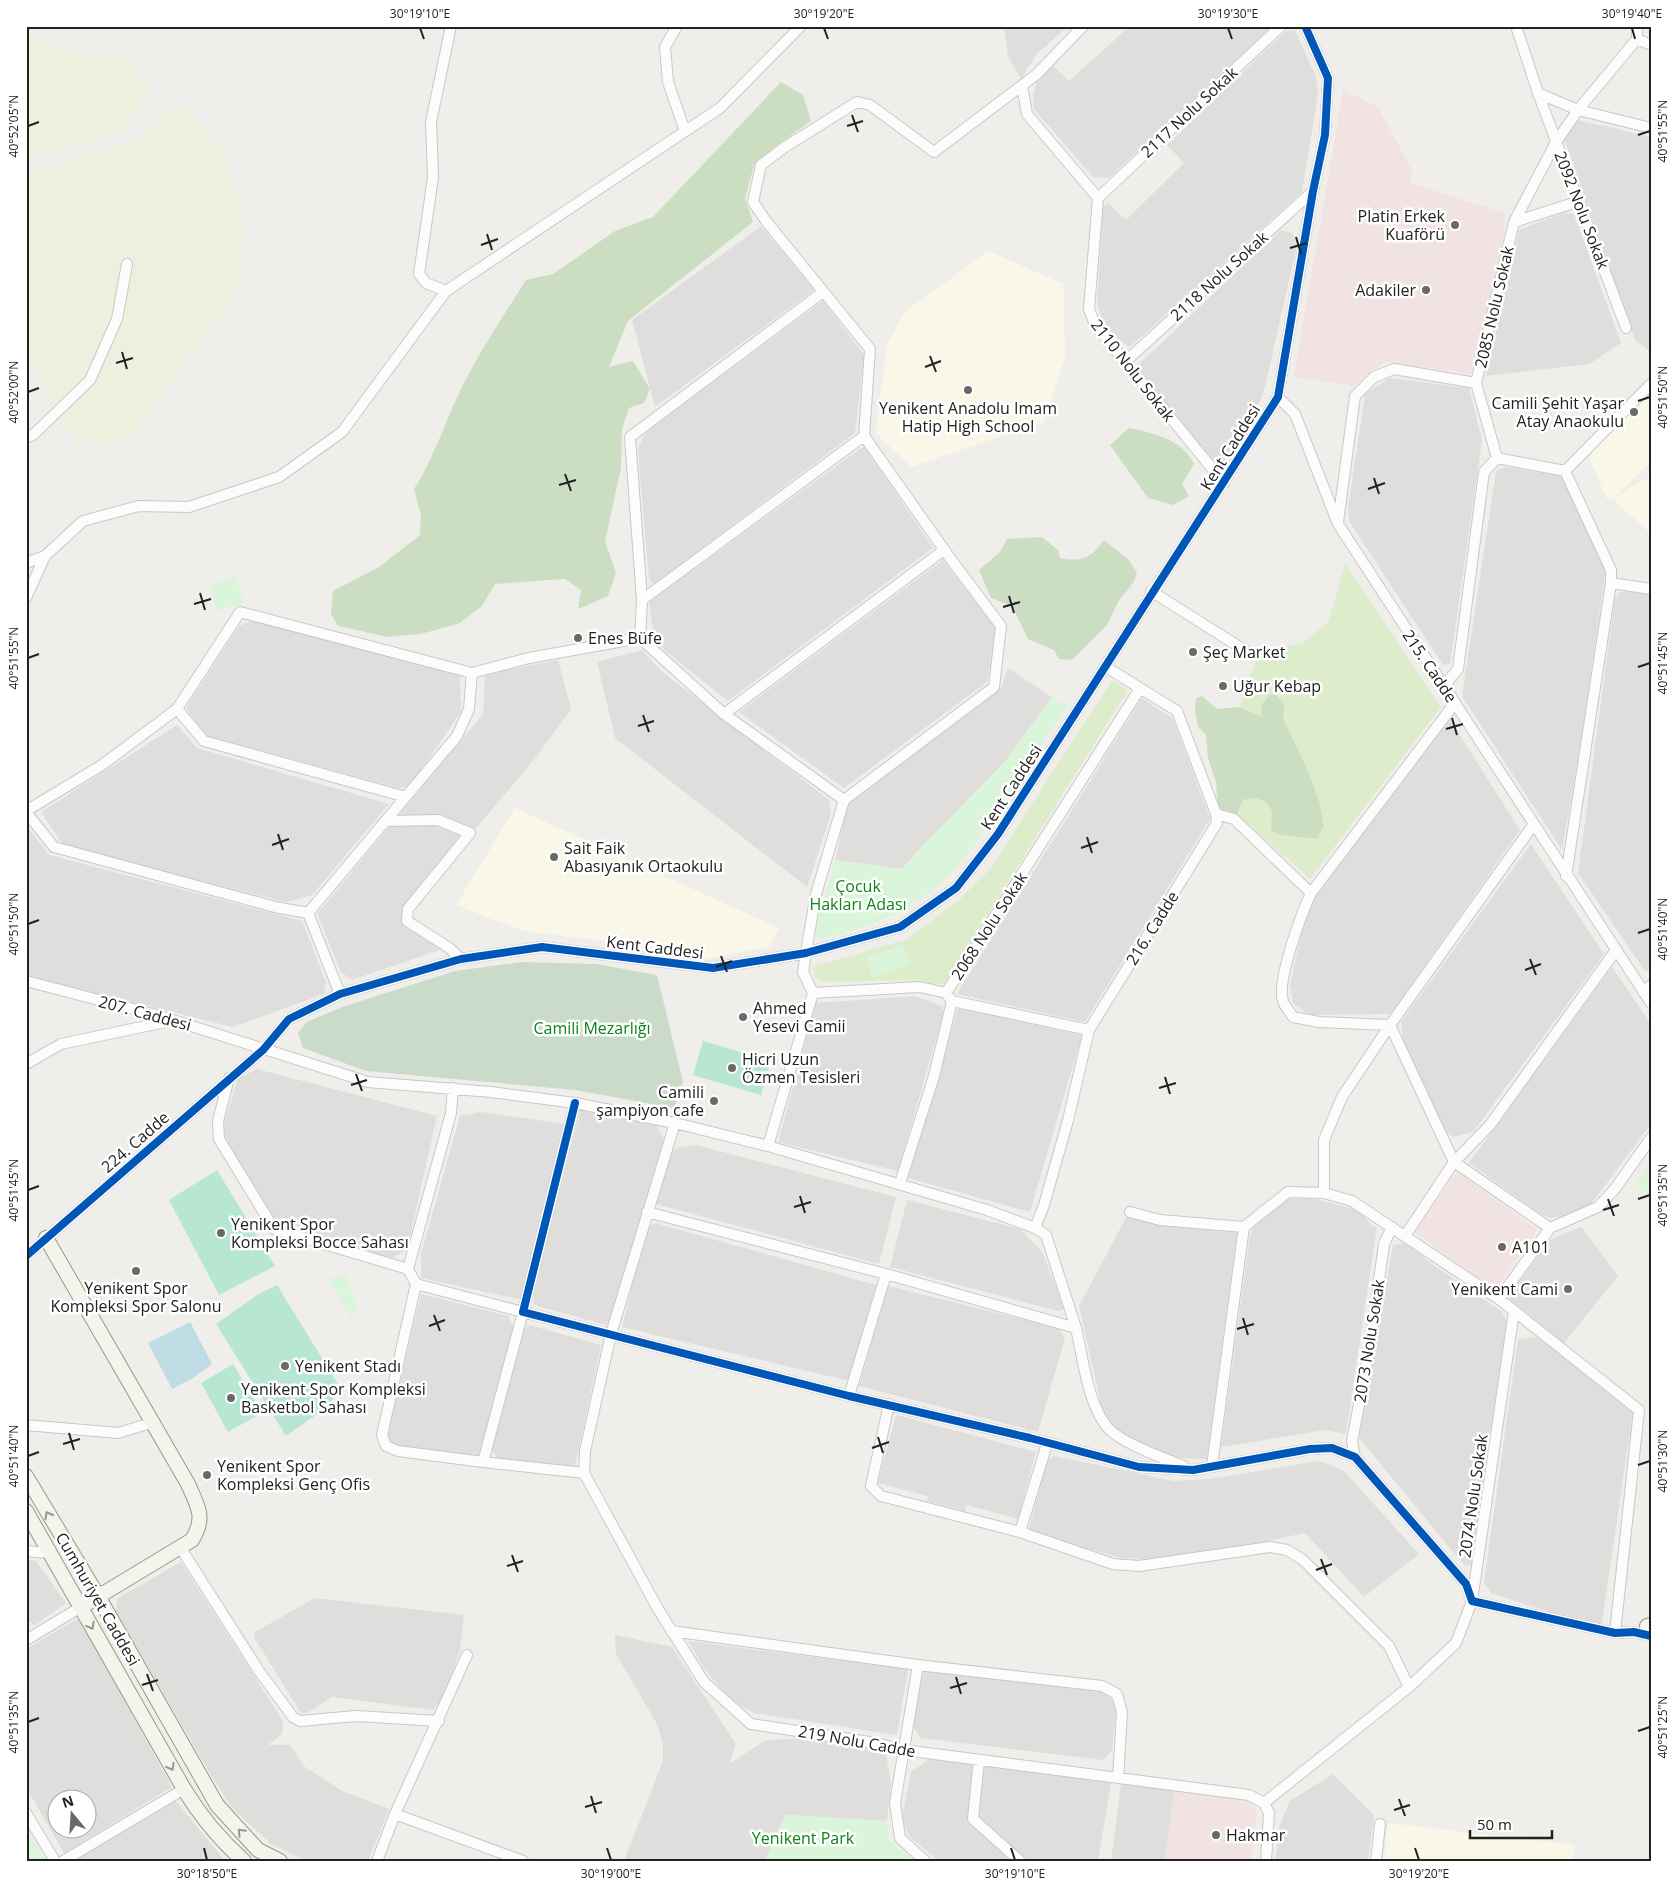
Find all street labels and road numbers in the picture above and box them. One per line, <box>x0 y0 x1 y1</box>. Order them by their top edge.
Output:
street label: 2117 Nolu Sokak <box>1136 61 1242 163</box>
street label: 2092 Nolu Sokak <box>1549 148 1615 273</box>
street label: 2118 Nolu Sokak <box>1165 226 1273 326</box>
street label: 2085 Nolu Sokak <box>1469 243 1519 370</box>
street label: 2110 Nolu Sokak <box>1086 314 1180 426</box>
street label: Kent Caddesi <box>1195 400 1265 494</box>
street label: 215. Cadde <box>1398 625 1462 707</box>
street label: Kent Caddesi <box>975 740 1047 834</box>
street label: 2068 Nolu Sokak <box>946 867 1032 984</box>
street label: 216. Cadde <box>1121 887 1183 969</box>
street label: Kent Caddesi <box>605 930 705 964</box>
street label: 207. Caddesi <box>96 990 194 1036</box>
street label: 224. Cadde <box>96 1106 174 1178</box>
street label: 2073 Nolu Sokak <box>1348 1277 1390 1404</box>
street label: 2074 Nolu Sokak <box>1453 1432 1493 1559</box>
street label: Cumhuriyet Caddesi <box>51 1528 145 1670</box>
street label: 219 Nolu Cadde <box>797 1720 917 1762</box>

